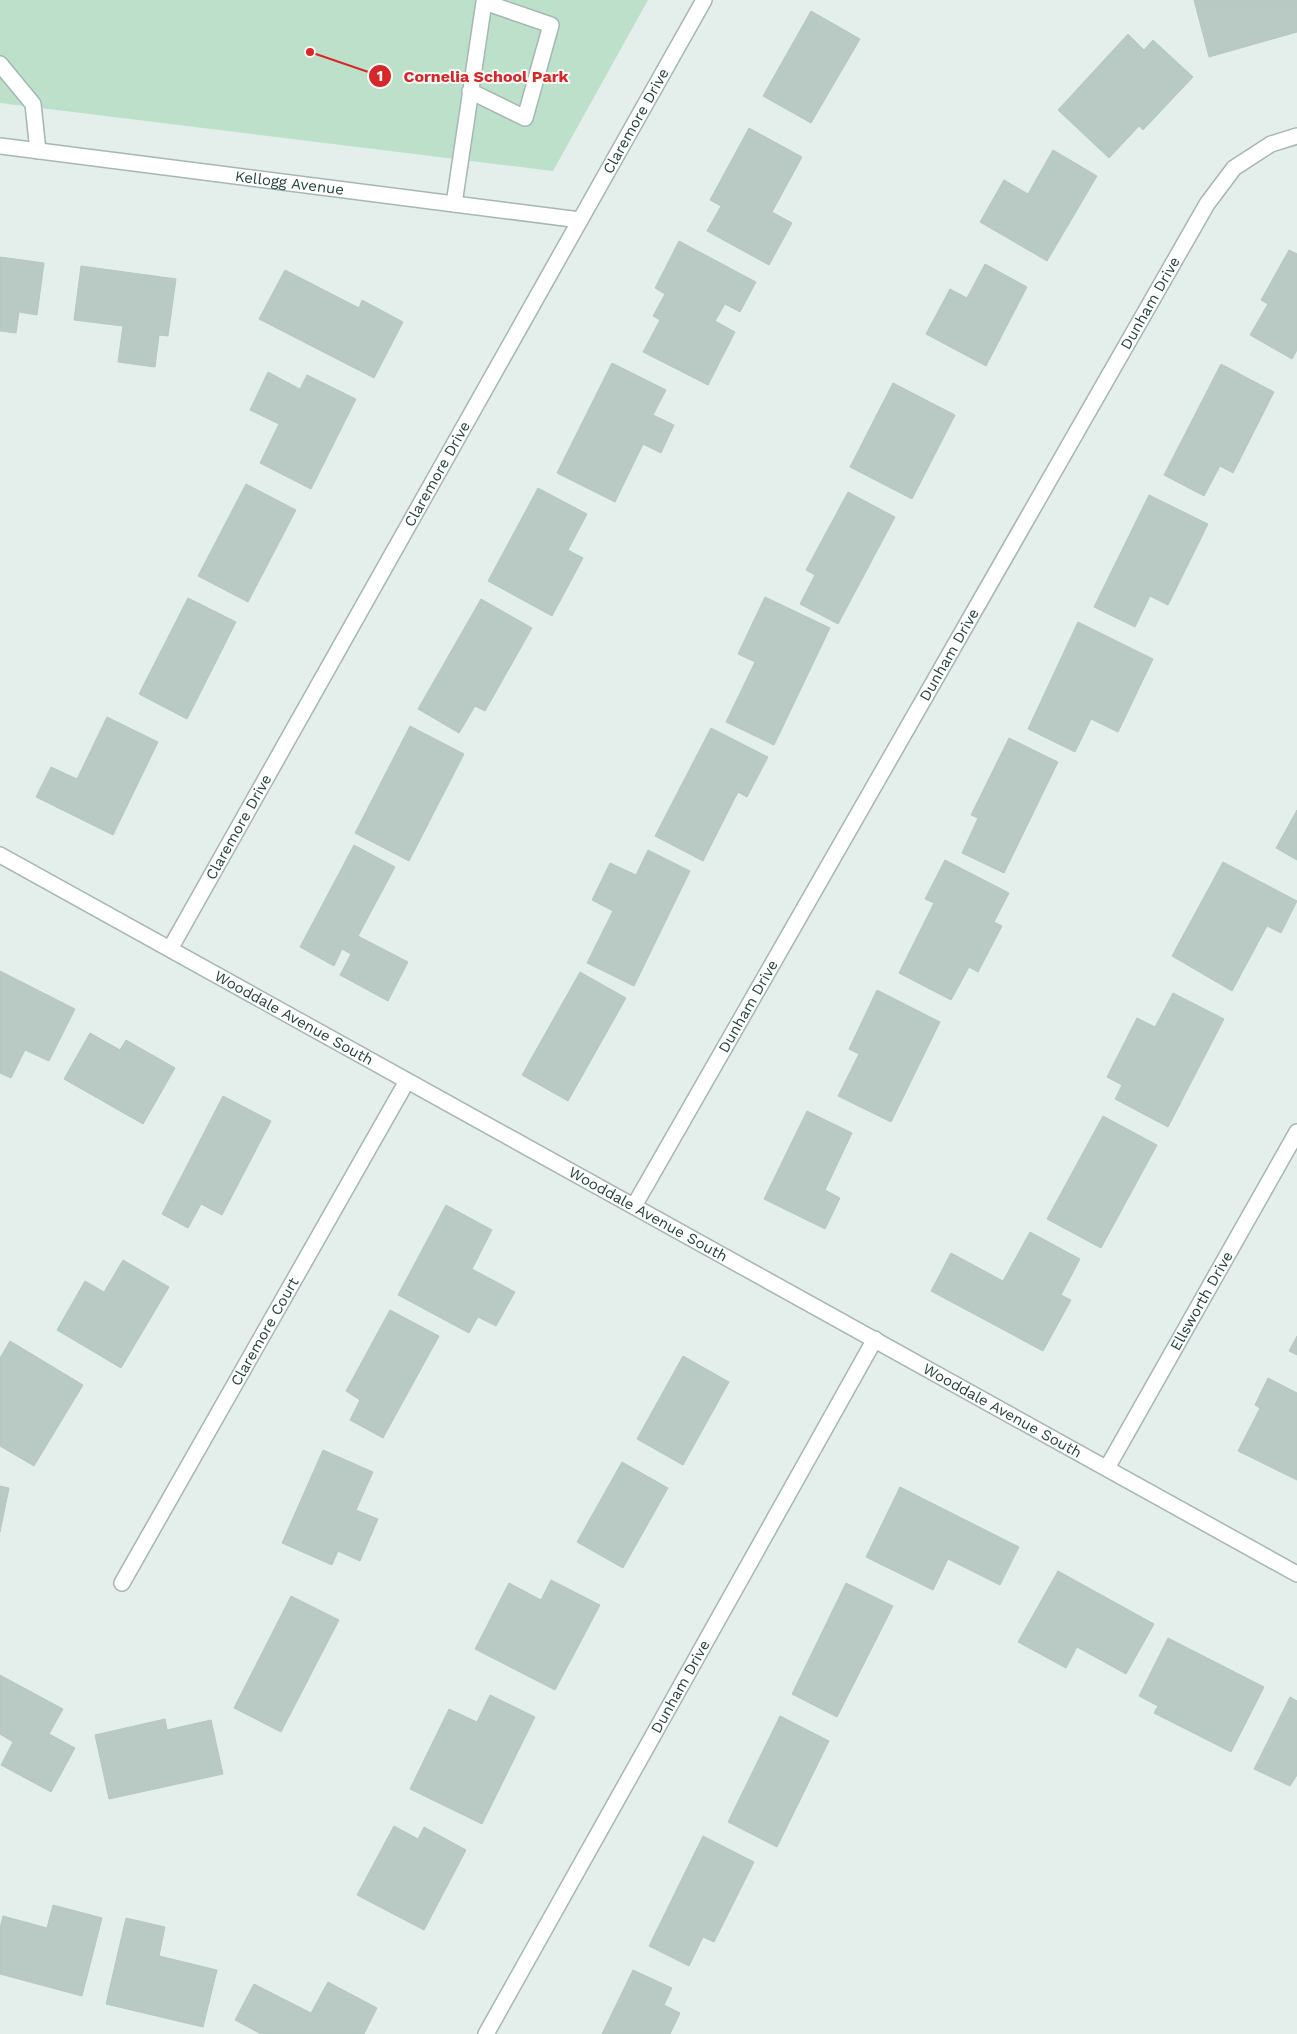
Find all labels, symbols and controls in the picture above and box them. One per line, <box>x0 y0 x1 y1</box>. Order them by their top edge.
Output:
callout: Cornelia School Park <box>368 60 578 91</box>
street label: Claremore Drive <box>599 65 673 177</box>
text: 1 <box>377 67 383 85</box>
text: Cornelia School Park <box>404 67 569 86</box>
street label: Kellogg Avenue <box>234 167 345 199</box>
street label: Dunham Drive <box>1117 254 1184 353</box>
street label: Claremore Drive <box>400 418 474 530</box>
street label: Dunham Drive <box>916 605 983 704</box>
street label: Claremore Drive <box>202 771 275 883</box>
street label: Dunham Drive <box>715 957 782 1056</box>
street label: Wooddale Avenue South <box>211 967 376 1069</box>
street label: Wooddale Avenue South <box>566 1163 731 1265</box>
street label: Ellsworth Drive <box>1166 1248 1237 1354</box>
street label: Claremore Court <box>227 1274 303 1389</box>
street label: Wooddale Avenue South <box>920 1359 1085 1462</box>
street label: Dunham Drive <box>647 1637 714 1736</box>

